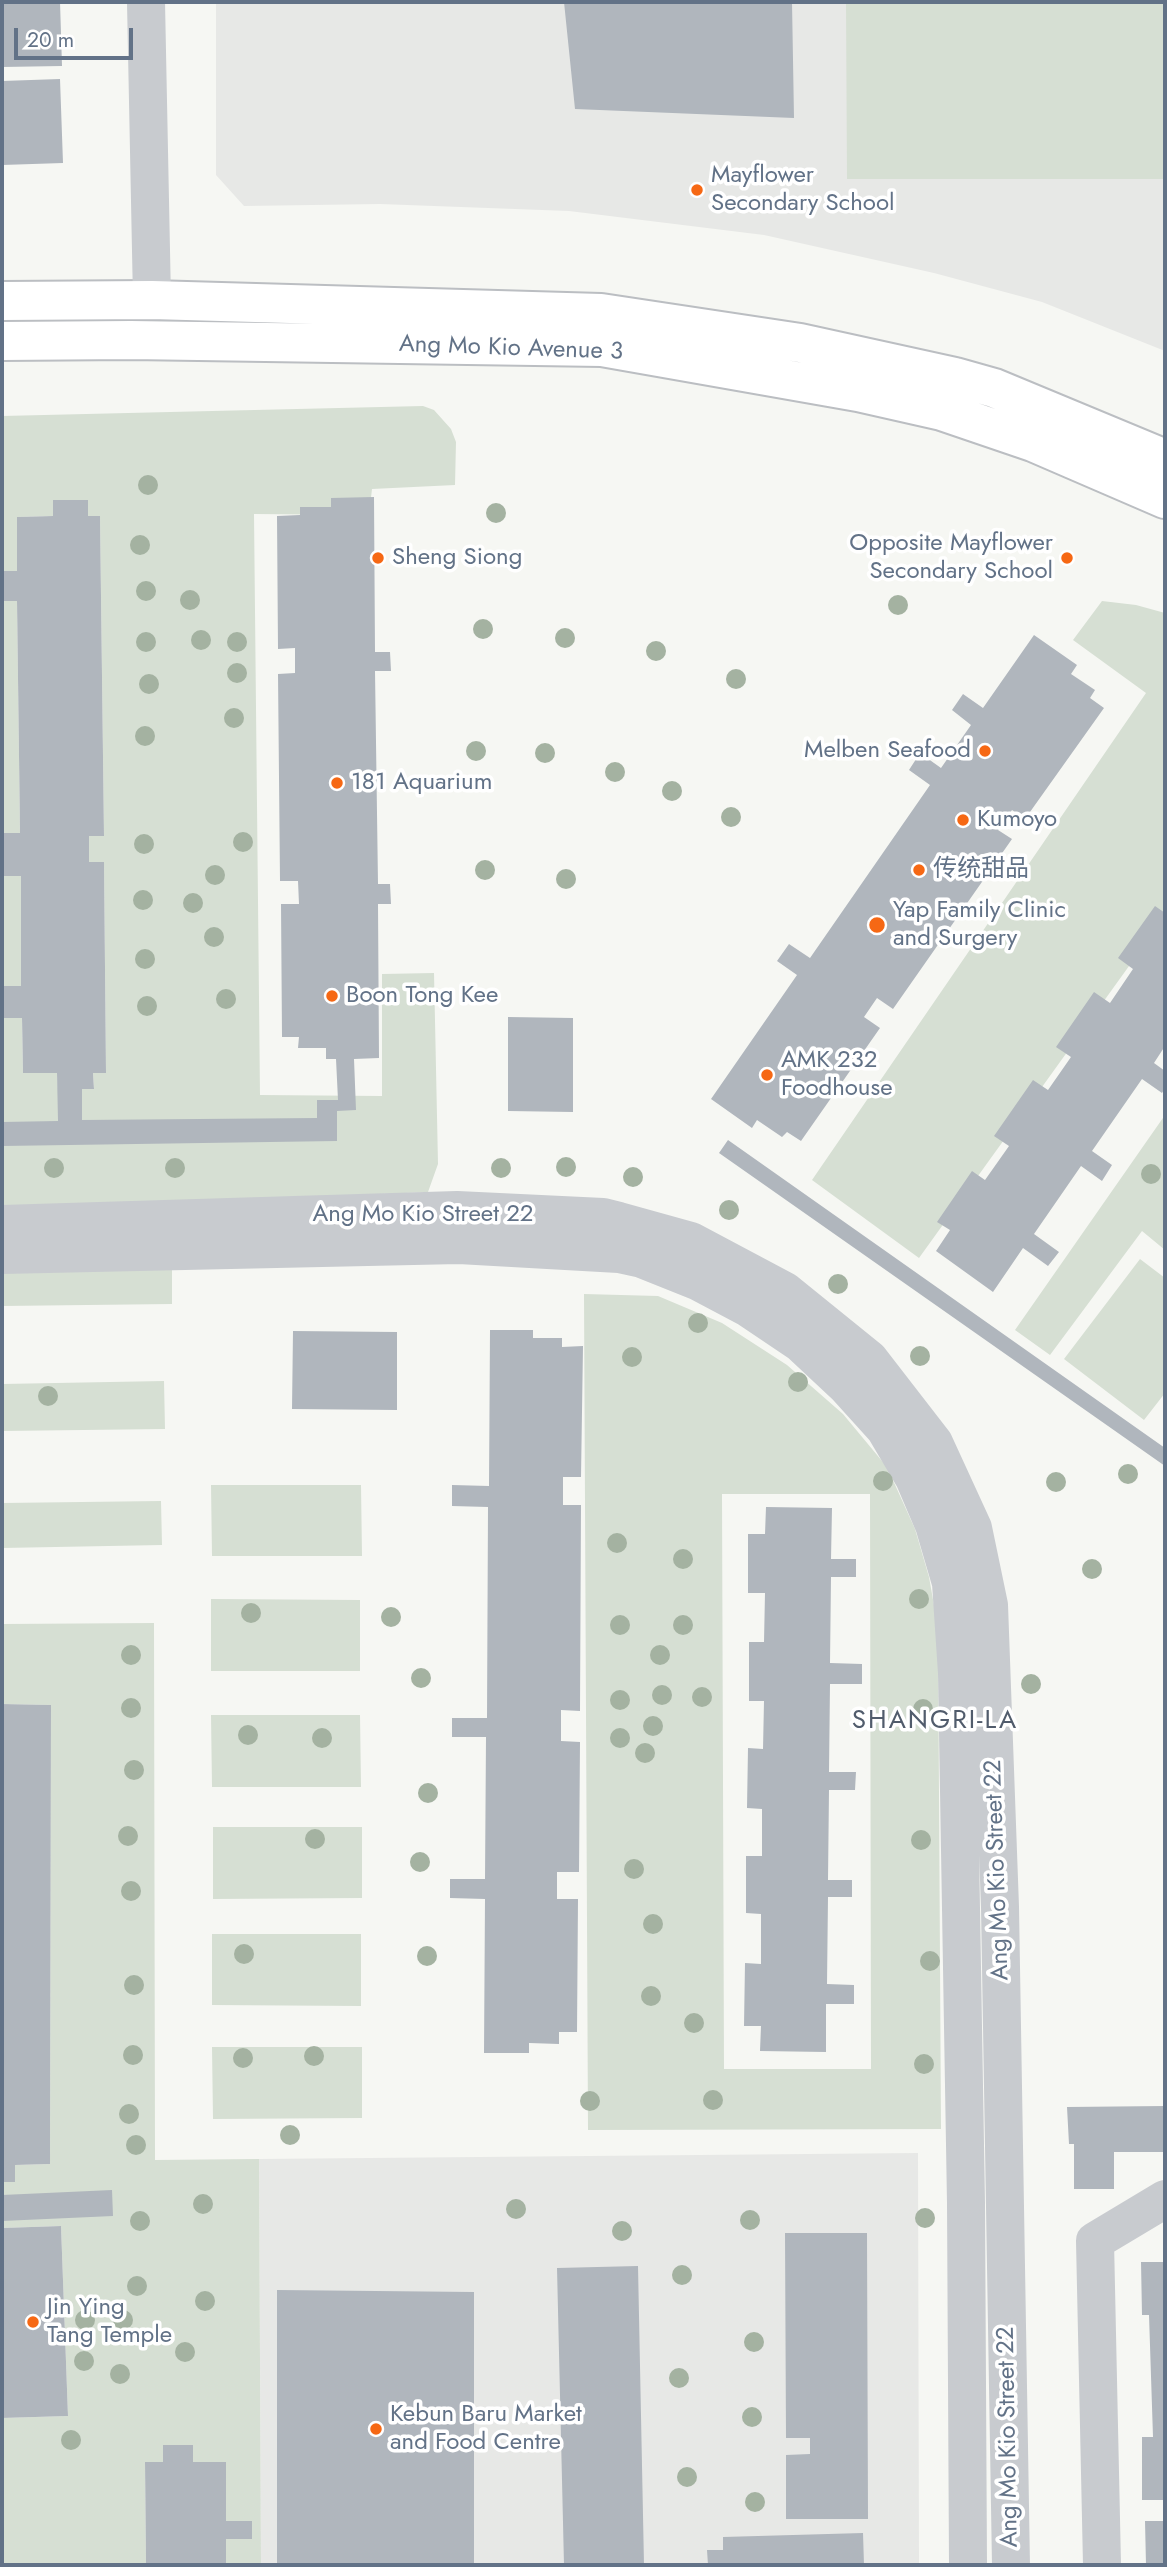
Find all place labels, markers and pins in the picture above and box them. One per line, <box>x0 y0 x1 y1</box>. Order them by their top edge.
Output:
place label: Mayflower Secondary School <box>711 162 895 218</box>
marker: Mayflower Secondary School <box>689 182 705 198</box>
place label: Opposite Mayflower Secondary School <box>849 530 1053 586</box>
place label: Sheng Siong <box>392 544 522 572</box>
marker: Sheng Siong <box>370 550 386 566</box>
marker: Opposite Mayflower Secondary School <box>1059 550 1075 566</box>
place label: Melben Seafood <box>804 737 971 765</box>
marker: Melben Seafood <box>977 743 993 759</box>
place label: 181 Aquarium <box>351 769 492 797</box>
marker: 181 Aquarium <box>329 775 345 791</box>
place label: Kumoyo <box>977 806 1057 834</box>
marker: Kumoyo <box>955 812 971 828</box>
place label: 传统甜品 <box>933 856 1029 884</box>
marker: 传统甜品 <box>911 862 927 878</box>
place label: Yap Family Clinic and Surgery <box>893 897 1066 953</box>
marker: Yap Family Clinic and Surgery <box>867 915 887 935</box>
place label: Boon Tong Kee <box>346 982 498 1010</box>
marker: Boon Tong Kee <box>324 988 340 1004</box>
place label: AMK 232 Foodhouse <box>781 1047 893 1103</box>
marker: AMK 232 Foodhouse <box>759 1067 775 1083</box>
place label: Jin Ying Tang Temple <box>47 2294 172 2350</box>
marker: Jin Ying Tang Temple <box>25 2314 41 2330</box>
place label: Kebun Baru Market and Food Centre <box>390 2401 582 2457</box>
marker: Kebun Baru Market and Food Centre <box>368 2421 384 2437</box>

